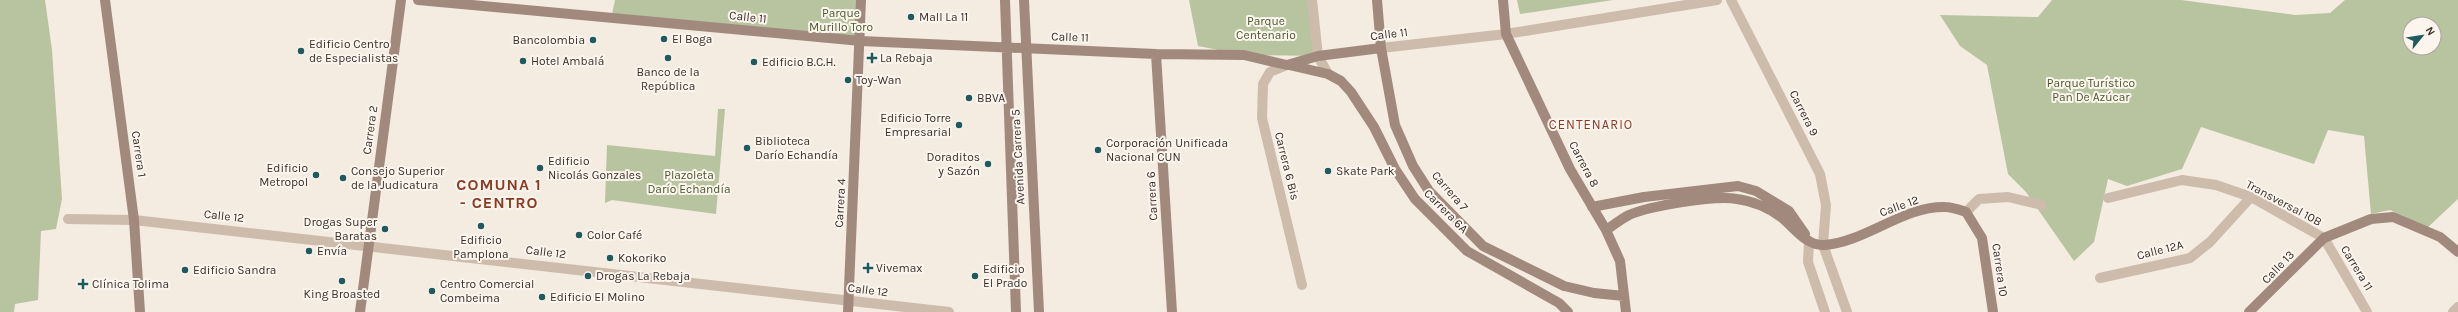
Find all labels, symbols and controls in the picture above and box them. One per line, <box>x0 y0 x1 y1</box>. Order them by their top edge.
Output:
park label: Parque Murillo Toro <box>809 6 873 34</box>
street label: Calle 11 <box>729 8 767 26</box>
place label: Mall La 11 <box>919 10 968 24</box>
marker: Mall La 11 <box>906 12 916 22</box>
park label: Parque Centenario <box>1236 14 1296 42</box>
north arrow <box>2402 16 2442 56</box>
street label: Calle 11 <box>1369 25 1409 43</box>
text: N <box>2423 25 2438 38</box>
street label: Calle 11 <box>1051 29 1089 45</box>
place label: El Boga <box>672 32 712 46</box>
place label: Bancolombia <box>513 33 585 47</box>
marker: El Boga <box>659 34 669 44</box>
marker: Bancolombia <box>588 35 598 45</box>
place label: Edificio Centro de Especialistas <box>309 37 398 65</box>
marker: Edificio Centro de Especialistas <box>296 46 306 56</box>
place label: La Rebaja <box>880 51 933 65</box>
marker: Banco de la República <box>663 53 673 63</box>
marker: La Rebaja <box>867 53 877 63</box>
place label: Hotel Ambalá <box>531 54 604 68</box>
place label: Edificio B.C.H. <box>762 55 836 69</box>
marker: Hotel Ambalá <box>518 56 528 66</box>
marker: Edificio B.C.H. <box>749 57 759 67</box>
place label: Banco de la República <box>637 65 700 93</box>
place label: Toy-Wan <box>856 73 902 87</box>
marker: Toy-Wan <box>843 75 853 85</box>
park label: Parque Turístico Pan De Azúcar <box>2047 76 2135 104</box>
street label: Carrera 9 <box>1787 88 1822 138</box>
place label: BBVA <box>977 91 1005 105</box>
marker: BBVA <box>964 93 974 103</box>
street label: Carrera 2 <box>360 104 380 156</box>
street label: Avenida Carrera 5 <box>1008 109 1027 205</box>
place label: Edificio Torre Empresarial <box>880 111 951 139</box>
district label: CENTENARIO <box>1549 117 1633 132</box>
marker: Edificio Torre Empresarial <box>954 120 964 130</box>
street label: Carrera 1 <box>129 130 149 178</box>
street label: Carrera 6 Bis <box>1272 131 1302 201</box>
place label: Biblioteca Darío Echandía <box>755 134 838 162</box>
place label: Corporación Unificada Nacional CUN <box>1106 136 1228 164</box>
street label: Carrera 8 <box>1566 139 1602 189</box>
marker: Biblioteca Darío Echandía <box>742 143 752 153</box>
marker: Corporación Unificada Nacional CUN <box>1093 145 1103 155</box>
place label: Doraditos y Sazón <box>927 150 980 178</box>
place label: Edificio Nicolás Gonzales <box>548 154 641 182</box>
marker: Doraditos y Sazón <box>983 159 993 169</box>
place label: Edificio Metropol <box>259 161 308 189</box>
marker: Edificio Nicolás Gonzales <box>535 163 545 173</box>
place label: Consejo Superior de la Judicatura <box>351 164 445 192</box>
place label: Skate Park <box>1336 164 1395 178</box>
marker: Skate Park <box>1323 166 1333 176</box>
park label: Plazoleta Darío Echandía <box>647 168 731 196</box>
street label: Carrera 7 <box>1429 168 1471 214</box>
marker: Edificio Metropol <box>311 170 321 180</box>
street label: Carrera 6 <box>1144 171 1160 221</box>
marker: Consejo Superior de la Judicatura <box>338 173 348 183</box>
district label: COMUNA 1 - CENTRO <box>456 175 542 212</box>
street label: Transversal 10B <box>2244 177 2324 229</box>
street label: Carrera 4 <box>832 178 848 228</box>
street label: Carrera 6A <box>1421 186 1471 236</box>
street label: Calle 12 <box>1878 192 1921 220</box>
street label: Calle 12 <box>203 207 245 225</box>
place label: Drogas Super Baratas <box>304 215 378 243</box>
marker: Edificio Pamplona <box>476 221 486 231</box>
marker: Drogas Super Baratas <box>380 224 390 234</box>
place label: Color Café <box>587 228 642 242</box>
marker: Color Café <box>574 230 584 240</box>
place label: Edificio Pamplona <box>453 233 509 261</box>
street label: Calle 12A <box>2135 237 2185 263</box>
street label: Carrera 10 <box>1989 242 2011 298</box>
street label: Calle 12 <box>525 243 567 261</box>
street label: Carrera 11 <box>2338 243 2376 293</box>
place label: Envía <box>317 244 347 258</box>
marker: Envía <box>304 246 314 256</box>
street label: Calle 13 <box>2259 247 2297 287</box>
place label: Kokoriko <box>618 251 666 265</box>
marker: Kokoriko <box>605 253 615 263</box>
place label: Vivemax <box>876 261 923 275</box>
place label: Edificio El Prado <box>983 262 1027 290</box>
place label: Edificio Sandra <box>193 263 276 277</box>
marker: Vivemax <box>863 263 873 273</box>
marker: Edificio Sandra <box>180 265 190 275</box>
place label: Drogas La Rebaja <box>596 269 690 283</box>
marker: Drogas La Rebaja <box>583 271 593 281</box>
marker: Edificio El Prado <box>970 271 980 281</box>
marker: King Broasted <box>337 276 347 286</box>
place label: Clínica Tolima <box>92 277 169 291</box>
place label: Centro Comercial Combeima <box>440 277 534 305</box>
marker: Clínica Tolima <box>77 278 89 290</box>
street label: Calle 12 <box>847 281 889 299</box>
marker: Centro Comercial Combeima <box>427 286 437 296</box>
place label: King Broasted <box>304 287 380 301</box>
place label: Edificio El Molino <box>550 290 645 304</box>
marker: Edificio El Molino <box>537 292 547 302</box>

